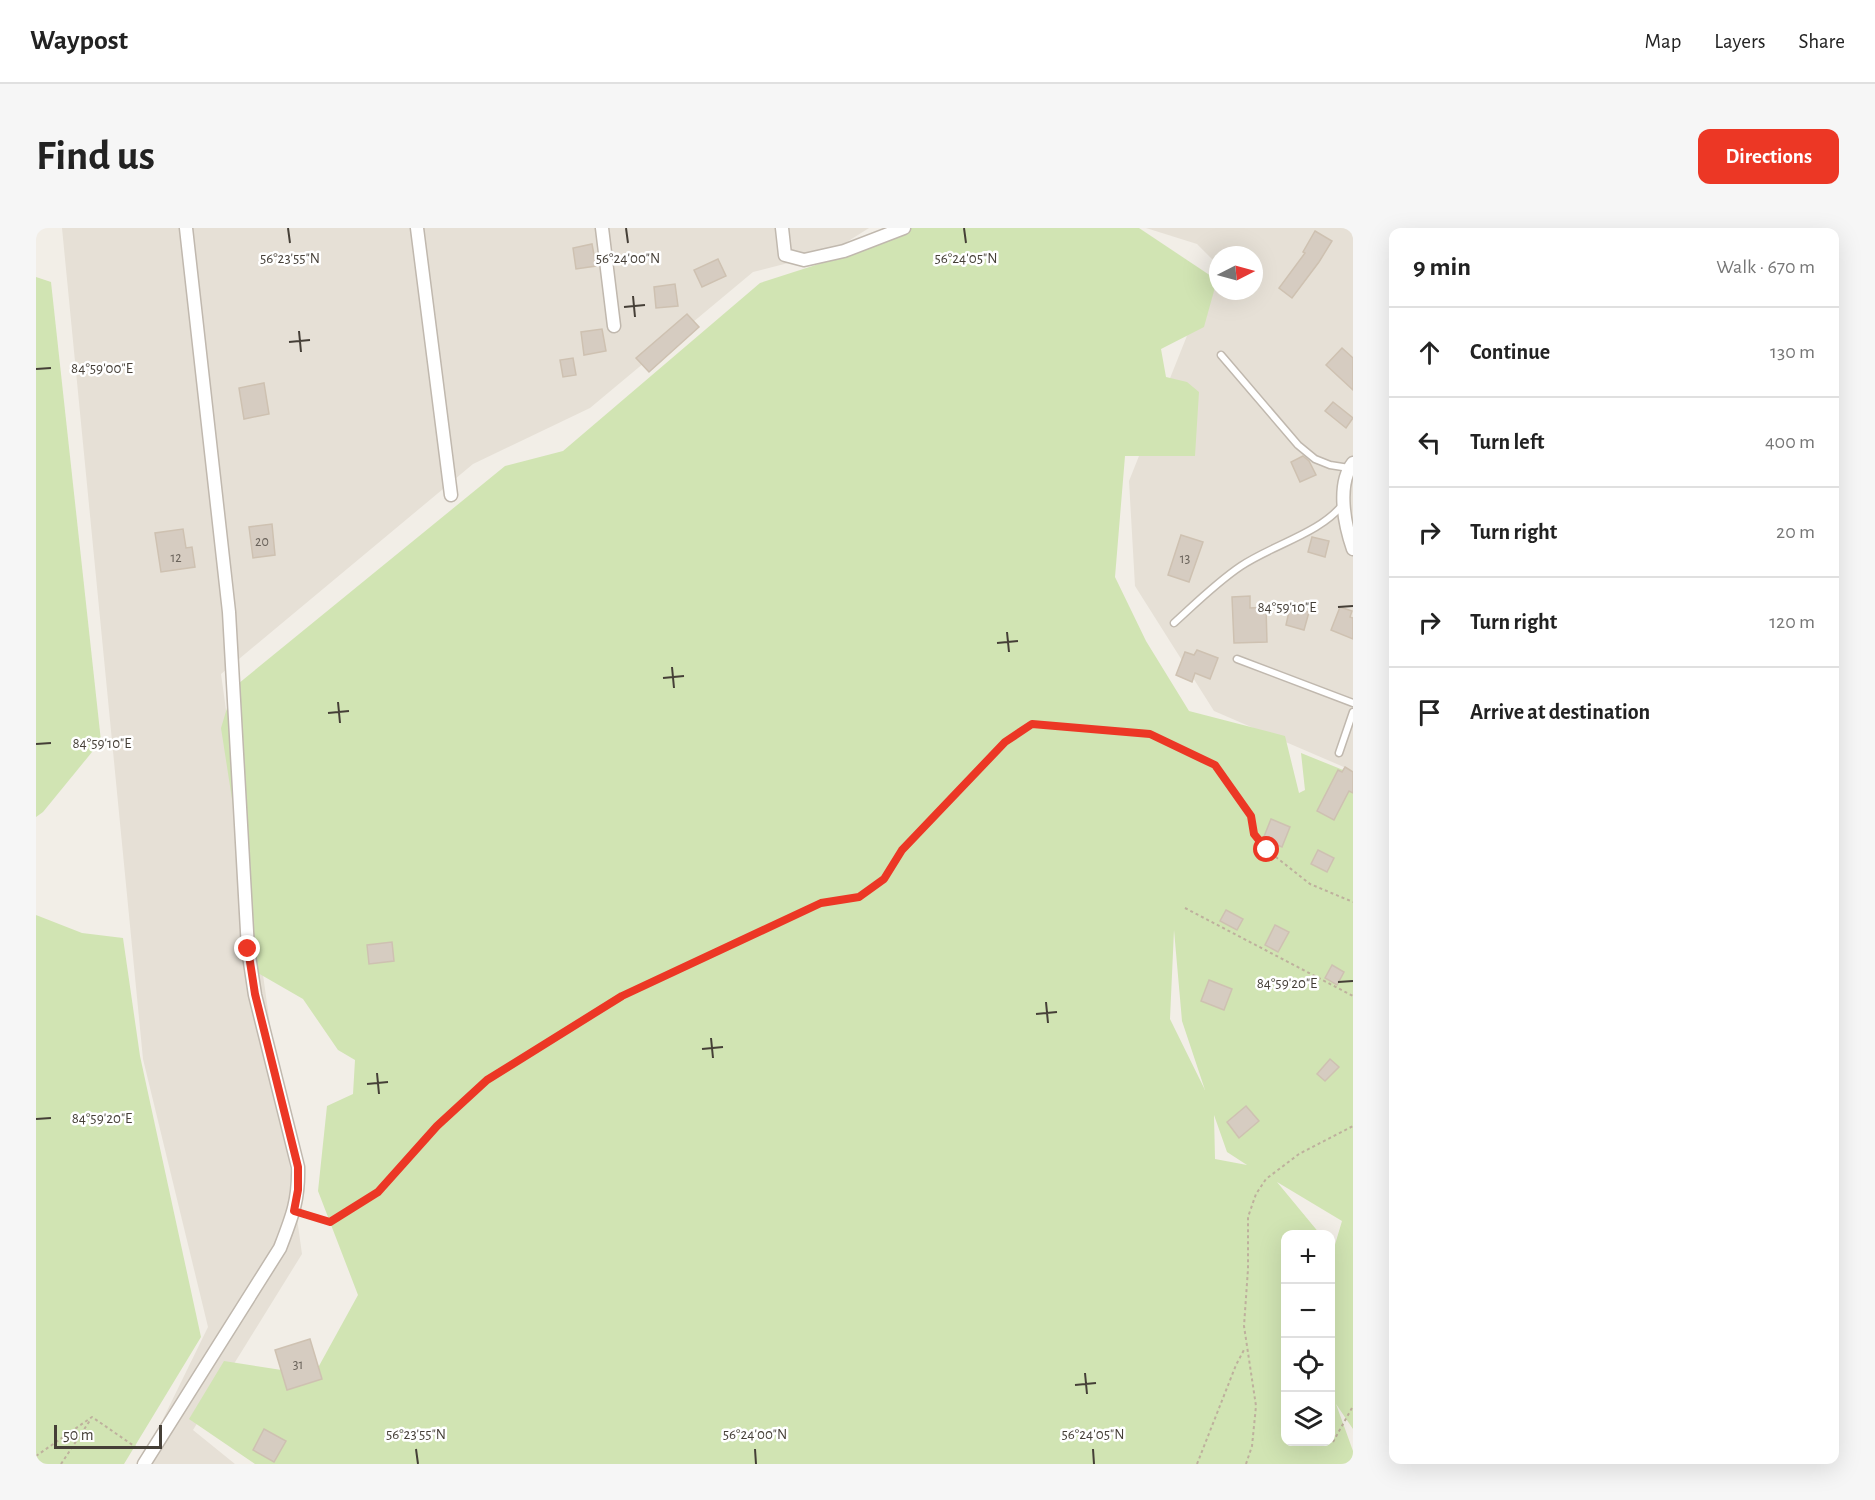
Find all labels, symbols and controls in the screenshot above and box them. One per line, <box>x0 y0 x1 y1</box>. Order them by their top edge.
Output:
text: Waypost <box>30 27 128 55</box>
text: Map <box>1645 31 1681 52</box>
text: Layers <box>1714 31 1765 52</box>
text: Share <box>1798 31 1845 52</box>
button: Directions <box>1698 129 1839 184</box>
text: Find us <box>36 135 155 177</box>
north arrow <box>1209 246 1263 300</box>
text: 56°23'55"N <box>260 251 320 266</box>
text: 56°24'00"N <box>596 251 660 266</box>
text: 56°24'05"N <box>935 251 997 266</box>
text: 9 min <box>1413 254 1471 280</box>
text: Walk · 670 m <box>1716 257 1815 277</box>
icon: ahead <box>1413 336 1446 369</box>
text: Continue <box>1470 341 1550 363</box>
text: 130 m <box>1770 342 1815 362</box>
text: 84°59'00"E <box>71 361 133 376</box>
icon: left <box>1413 426 1446 459</box>
text: Turn left <box>1470 431 1544 453</box>
text: 400 m <box>1765 432 1815 452</box>
icon: right <box>1413 516 1446 549</box>
text: Turn right <box>1470 521 1557 543</box>
text: 20 m <box>1776 522 1815 542</box>
house number: 20 <box>255 535 269 549</box>
house number: 12 <box>170 551 182 565</box>
house number: 13 <box>1180 552 1191 566</box>
text: 84°59'10"E <box>1257 600 1317 615</box>
icon: right <box>1413 606 1446 639</box>
text: Turn right <box>1470 611 1557 633</box>
text: 120 m <box>1769 612 1815 632</box>
icon: arrive <box>1413 696 1446 729</box>
text: Arrive at destination <box>1470 701 1650 723</box>
text: 84°59'10"E <box>72 736 132 751</box>
route start <box>1253 836 1279 862</box>
route end <box>234 935 260 961</box>
text: 84°59'20"E <box>1257 976 1317 991</box>
text: 84°59'20"E <box>72 1111 132 1126</box>
map controls <box>1281 1230 1335 1446</box>
button: + <box>1281 1230 1335 1284</box>
button: − <box>1281 1284 1335 1338</box>
button: locate <box>1281 1338 1335 1392</box>
house number: 31 <box>293 1358 303 1372</box>
button: layers <box>1281 1392 1335 1446</box>
scale bar <box>54 1422 162 1450</box>
text: 50 m <box>63 1427 94 1443</box>
text: 56°23'55"N <box>386 1427 446 1442</box>
text: 56°24'00"N <box>723 1427 787 1442</box>
text: 56°24'05"N <box>1062 1427 1124 1442</box>

